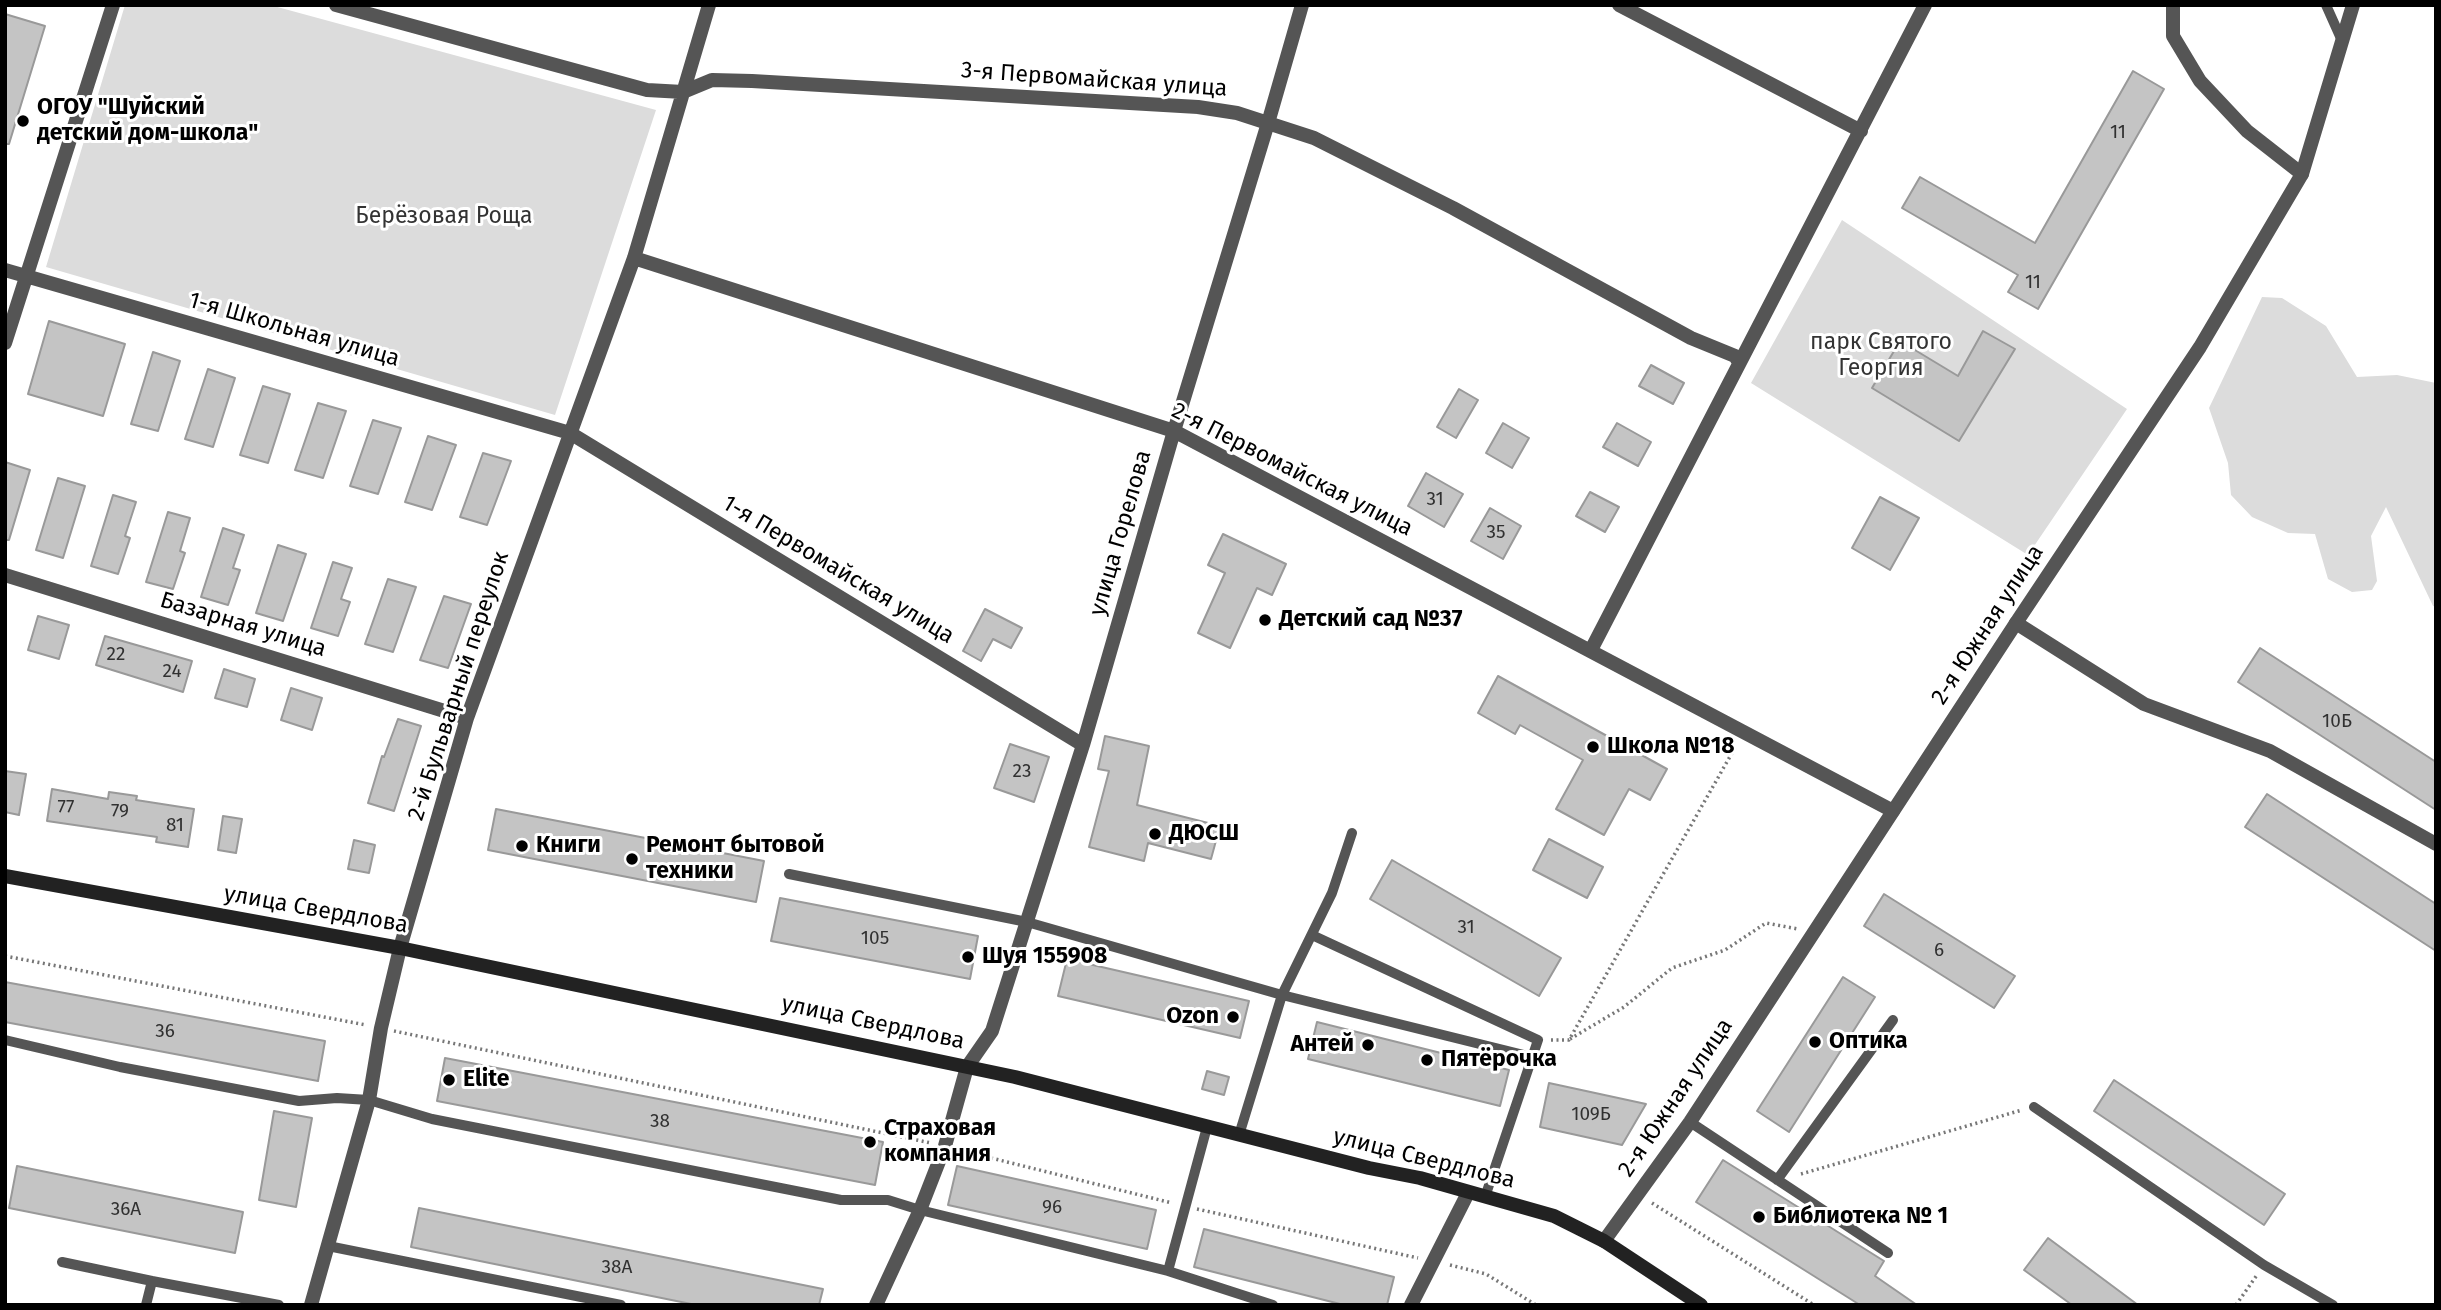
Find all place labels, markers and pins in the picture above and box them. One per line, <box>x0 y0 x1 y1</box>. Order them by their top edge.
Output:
place label: ОГОУ "Шуйский детский дом-школа" <box>37 94 258 148</box>
marker: ОГОУ "Шуйский детский дом-школа" <box>15 113 31 129</box>
place label: Детский сад №37 <box>1279 606 1462 634</box>
marker: Детский сад №37 <box>1257 612 1273 628</box>
place label: Школа №18 <box>1607 733 1735 761</box>
marker: Школа №18 <box>1585 739 1601 755</box>
place label: ДЮСШ <box>1169 820 1239 848</box>
marker: ДЮСШ <box>1147 826 1163 842</box>
place label: Книги <box>536 832 601 860</box>
place label: Ремонт бытовой техники <box>646 832 825 886</box>
marker: Книги <box>514 838 530 854</box>
marker: Ремонт бытовой техники <box>624 851 640 867</box>
place label: Шуя 155908 <box>982 943 1107 971</box>
marker: Шуя 155908 <box>960 949 976 965</box>
place label: Ozon <box>1166 1003 1219 1031</box>
marker: Ozon <box>1225 1009 1241 1025</box>
place label: Оптика <box>1829 1028 1908 1056</box>
place label: Антей <box>1290 1031 1354 1059</box>
marker: Оптика <box>1807 1034 1823 1050</box>
marker: Антей <box>1360 1037 1376 1053</box>
place label: Пятёрочка <box>1441 1046 1557 1074</box>
marker: Пятёрочка <box>1419 1052 1435 1068</box>
place label: Elite <box>463 1066 509 1094</box>
marker: Elite <box>441 1072 457 1088</box>
place label: Страховая компания <box>884 1115 996 1169</box>
marker: Страховая компания <box>862 1134 878 1150</box>
place label: Библиотека № 1 <box>1773 1203 1948 1231</box>
marker: Библиотека № 1 <box>1751 1209 1767 1225</box>

